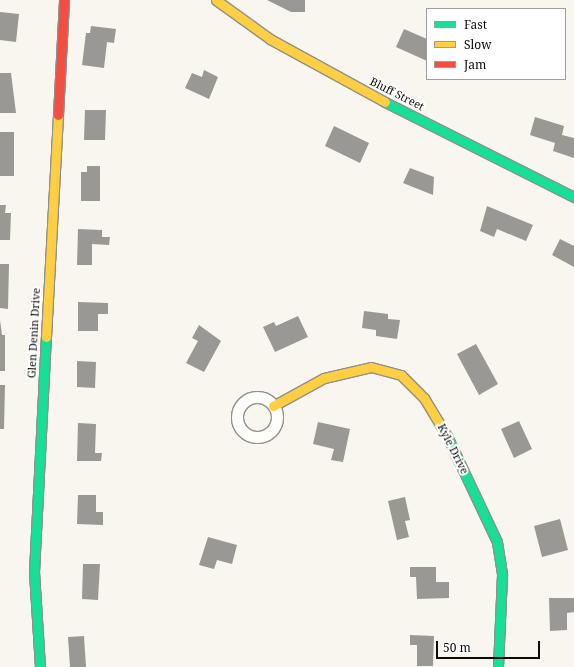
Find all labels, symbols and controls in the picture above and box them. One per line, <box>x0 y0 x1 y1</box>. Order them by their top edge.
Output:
legend <box>426 8 566 80</box>
text: Fast <box>464 16 487 33</box>
text: Slow <box>464 36 492 53</box>
text: Jam <box>464 56 486 73</box>
street label: Bluff Street <box>368 75 426 113</box>
street label: Glen Denin Drive <box>25 287 43 379</box>
street label: Kyle Drive <box>435 422 471 476</box>
scale bar <box>438 633 542 659</box>
text: 50 m <box>443 639 471 656</box>

